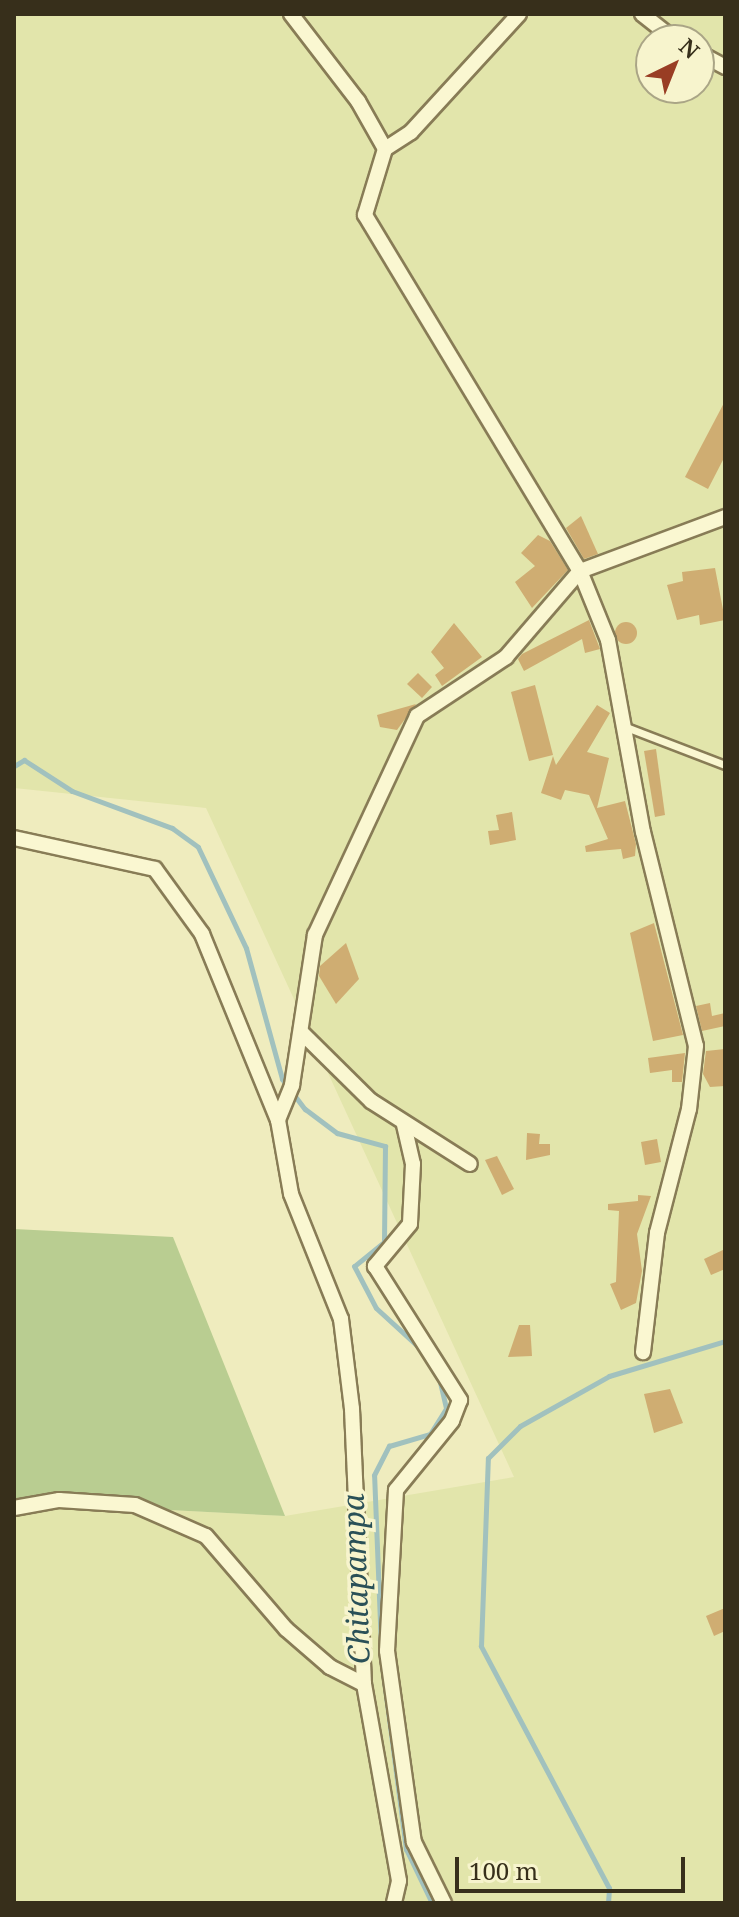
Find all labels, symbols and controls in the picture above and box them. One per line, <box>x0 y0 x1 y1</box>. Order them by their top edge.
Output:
north arrow <box>635 24 715 104</box>
text: N <box>673 31 707 65</box>
water label: Chitapampa <box>335 1493 377 1665</box>
scale bar <box>459 1841 689 1891</box>
text: 100 m <box>469 1854 538 1887</box>

